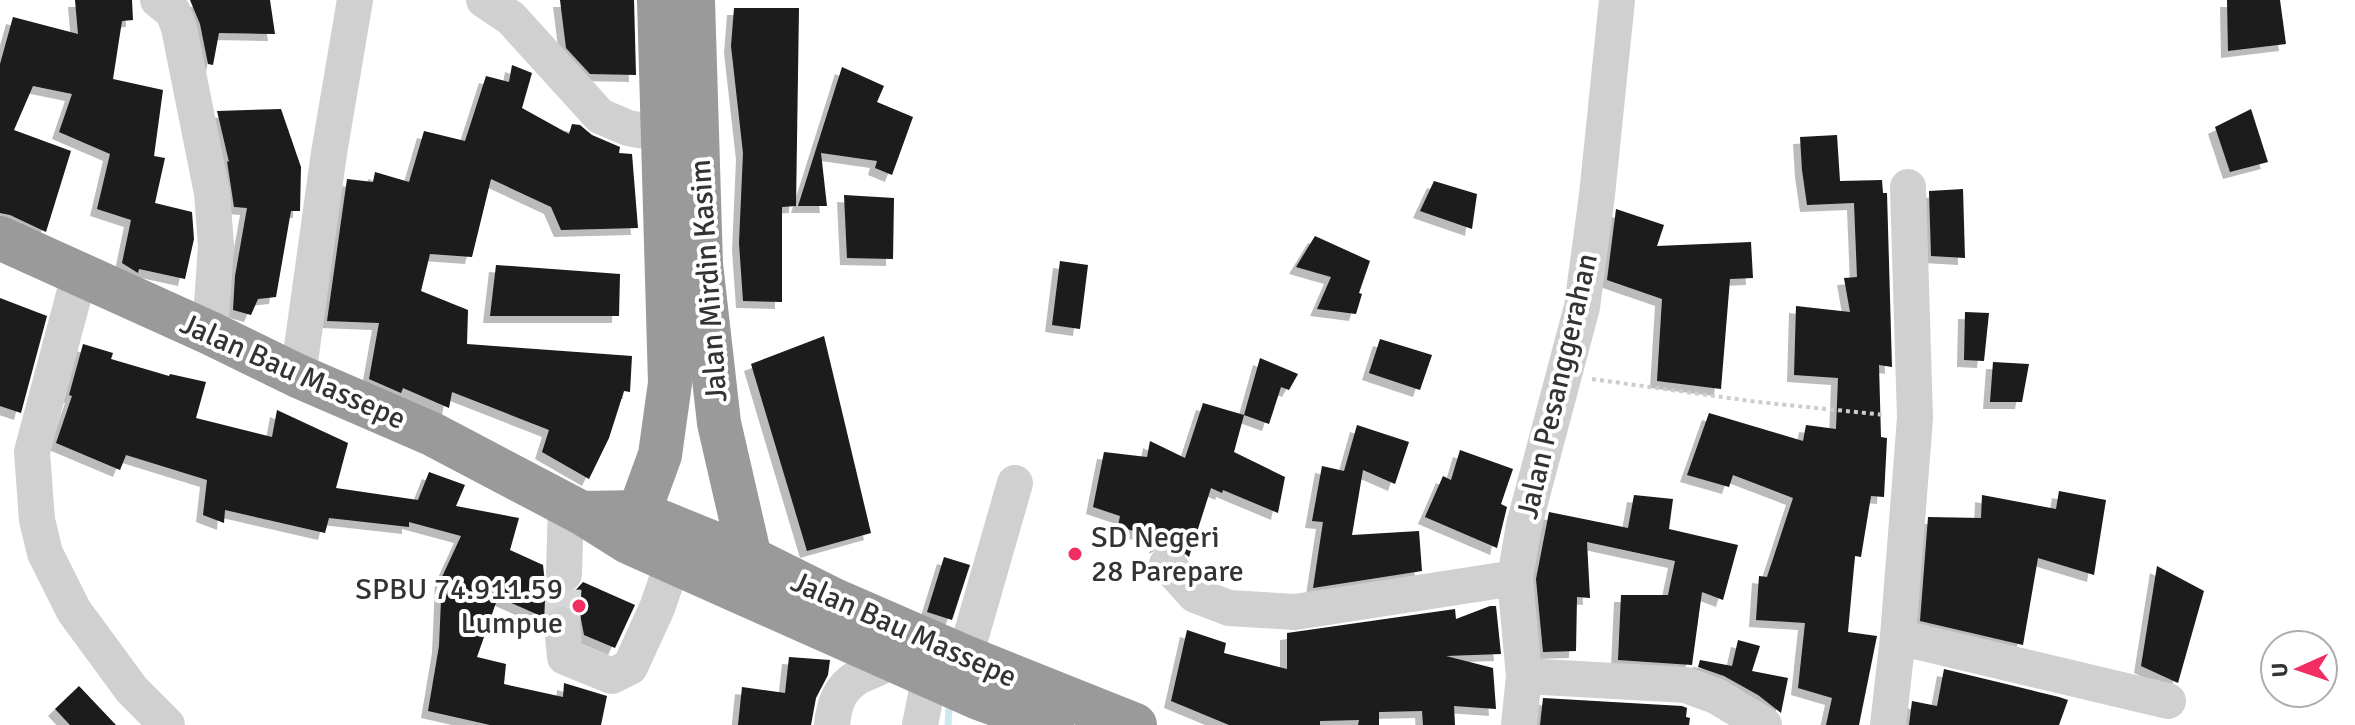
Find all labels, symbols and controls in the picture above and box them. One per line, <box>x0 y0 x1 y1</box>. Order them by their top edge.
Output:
street label: Jalan Mirdin Kasim <box>682 158 735 404</box>
street label: Jalan Pesanggerahan <box>1509 250 1606 523</box>
street label: Jalan Bau Massepe <box>174 305 411 438</box>
place label: SD Negeri 28 Parepare <box>1091 519 1244 590</box>
marker: SD Negeri 28 Parepare <box>1066 545 1084 563</box>
street label: Jalan Bau Massepe <box>785 563 1022 696</box>
place label: SPBU 74.911.59 Lumpue <box>355 571 563 642</box>
marker: SPBU 74.911.59 Lumpue <box>570 597 588 615</box>
north arrow <box>2259 629 2339 709</box>
text: U <box>2266 662 2293 678</box>

